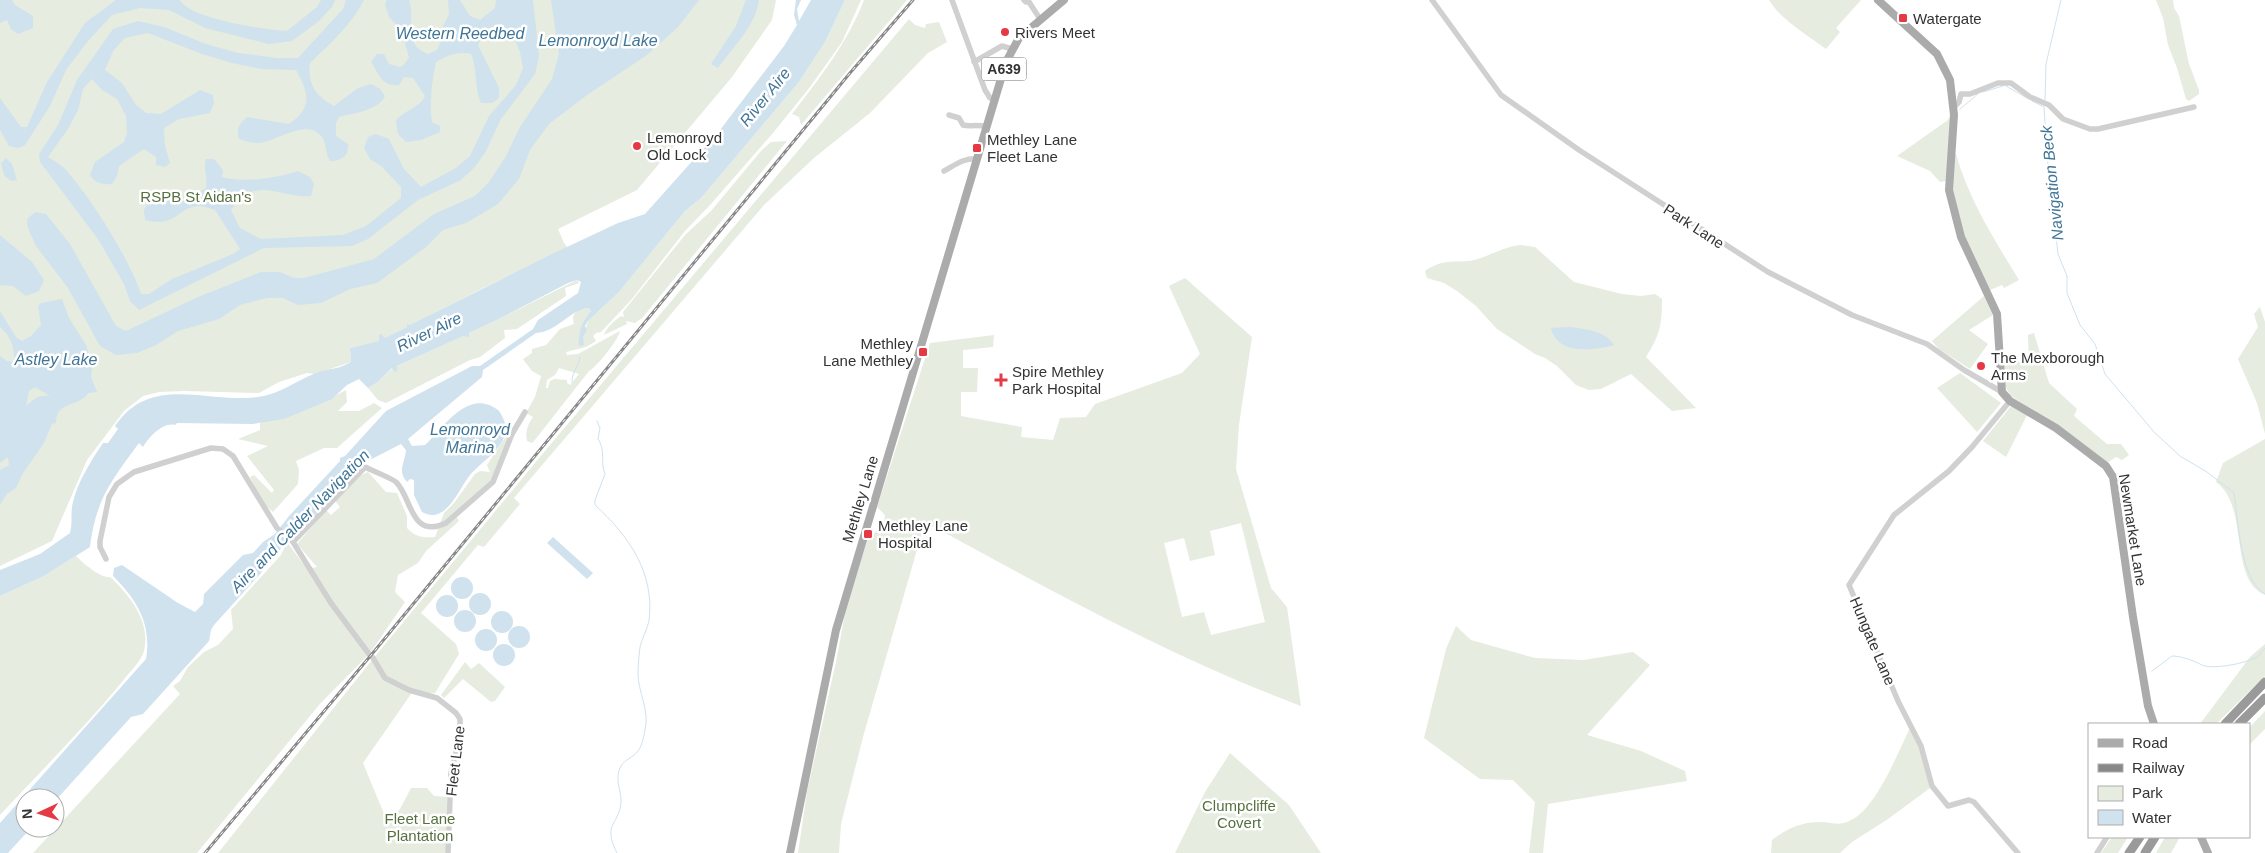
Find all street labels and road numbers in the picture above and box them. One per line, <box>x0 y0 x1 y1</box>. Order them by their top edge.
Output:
road number: A639 <box>982 58 1026 80</box>
street label: Park Lane <box>1661 200 1727 252</box>
street label: Methley Lane <box>839 453 881 545</box>
street label: Newmarket Lane <box>2116 473 2150 587</box>
street label: Hungate Lane <box>1847 594 1899 688</box>
street label: Fleet Lane <box>442 725 468 797</box>

